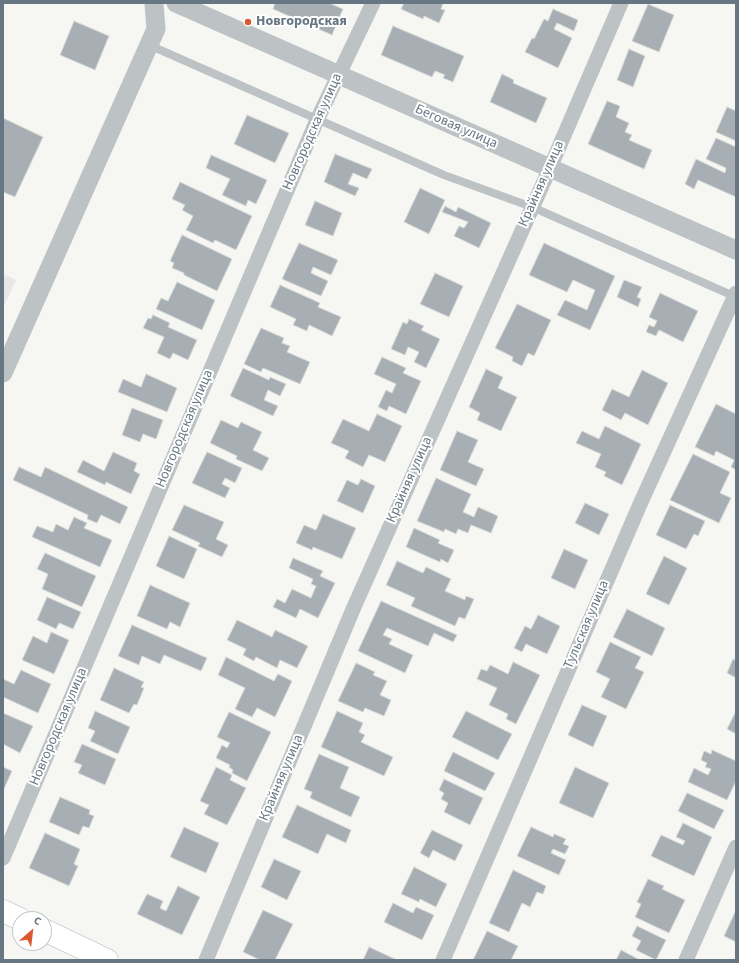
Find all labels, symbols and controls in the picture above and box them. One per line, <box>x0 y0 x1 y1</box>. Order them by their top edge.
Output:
place label: Новгородская <box>256 14 347 30</box>
marker: Новгородская <box>243 17 253 27</box>
street label: Новгородская улица <box>280 71 346 193</box>
street label: Беговая улица <box>412 101 500 153</box>
street label: Крайняя улица <box>516 138 568 230</box>
street label: Новгородская улица <box>153 368 217 490</box>
street label: Крайняя улица <box>384 434 436 526</box>
street label: Тульская улица <box>561 578 613 672</box>
street label: Новгородская улица <box>27 666 91 788</box>
street label: Крайняя улица <box>256 732 308 824</box>
north arrow <box>12 911 52 951</box>
text: С <box>31 913 44 929</box>

